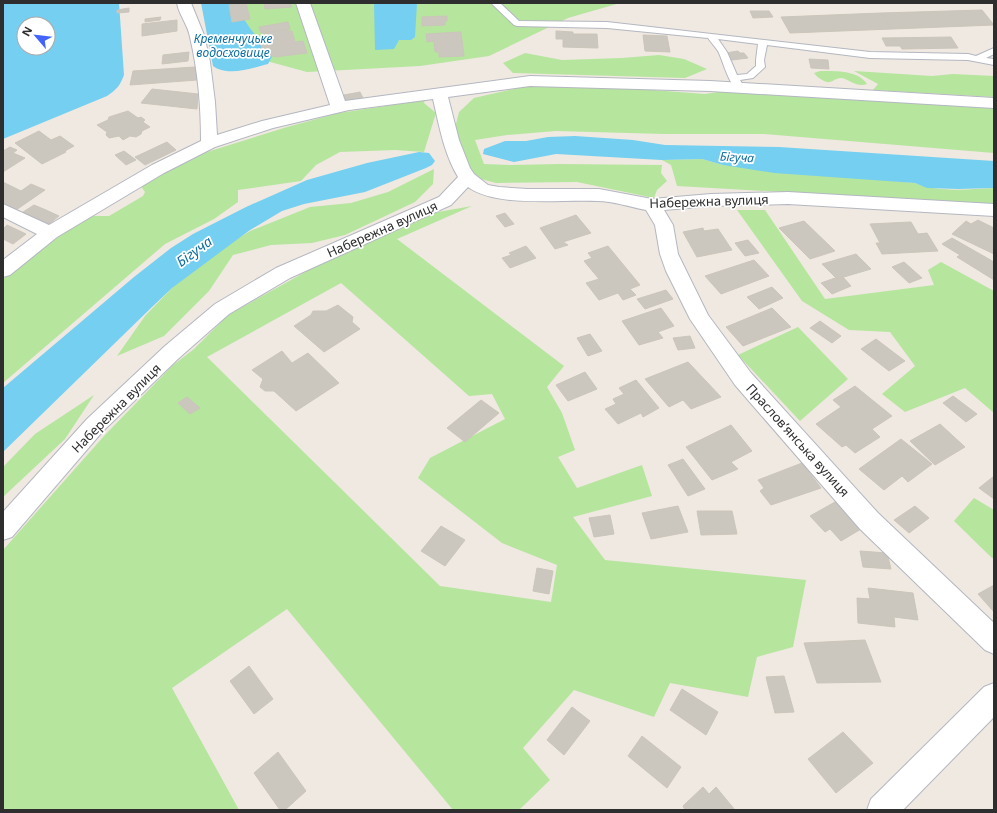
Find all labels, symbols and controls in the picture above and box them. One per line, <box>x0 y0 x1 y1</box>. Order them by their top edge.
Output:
north arrow <box>16 16 56 56</box>
text: N <box>18 24 35 39</box>
water label: Кременчуцьке водосховище <box>194 30 272 61</box>
water label: Бігуча <box>719 148 755 166</box>
street label: Набережна вулиця <box>649 190 769 212</box>
street label: Набережна вулиця <box>324 196 440 262</box>
water label: Бігуча <box>172 232 216 270</box>
street label: Набережна вулиця <box>67 359 165 457</box>
street label: Прасловʼянська вулиця <box>742 380 854 500</box>

